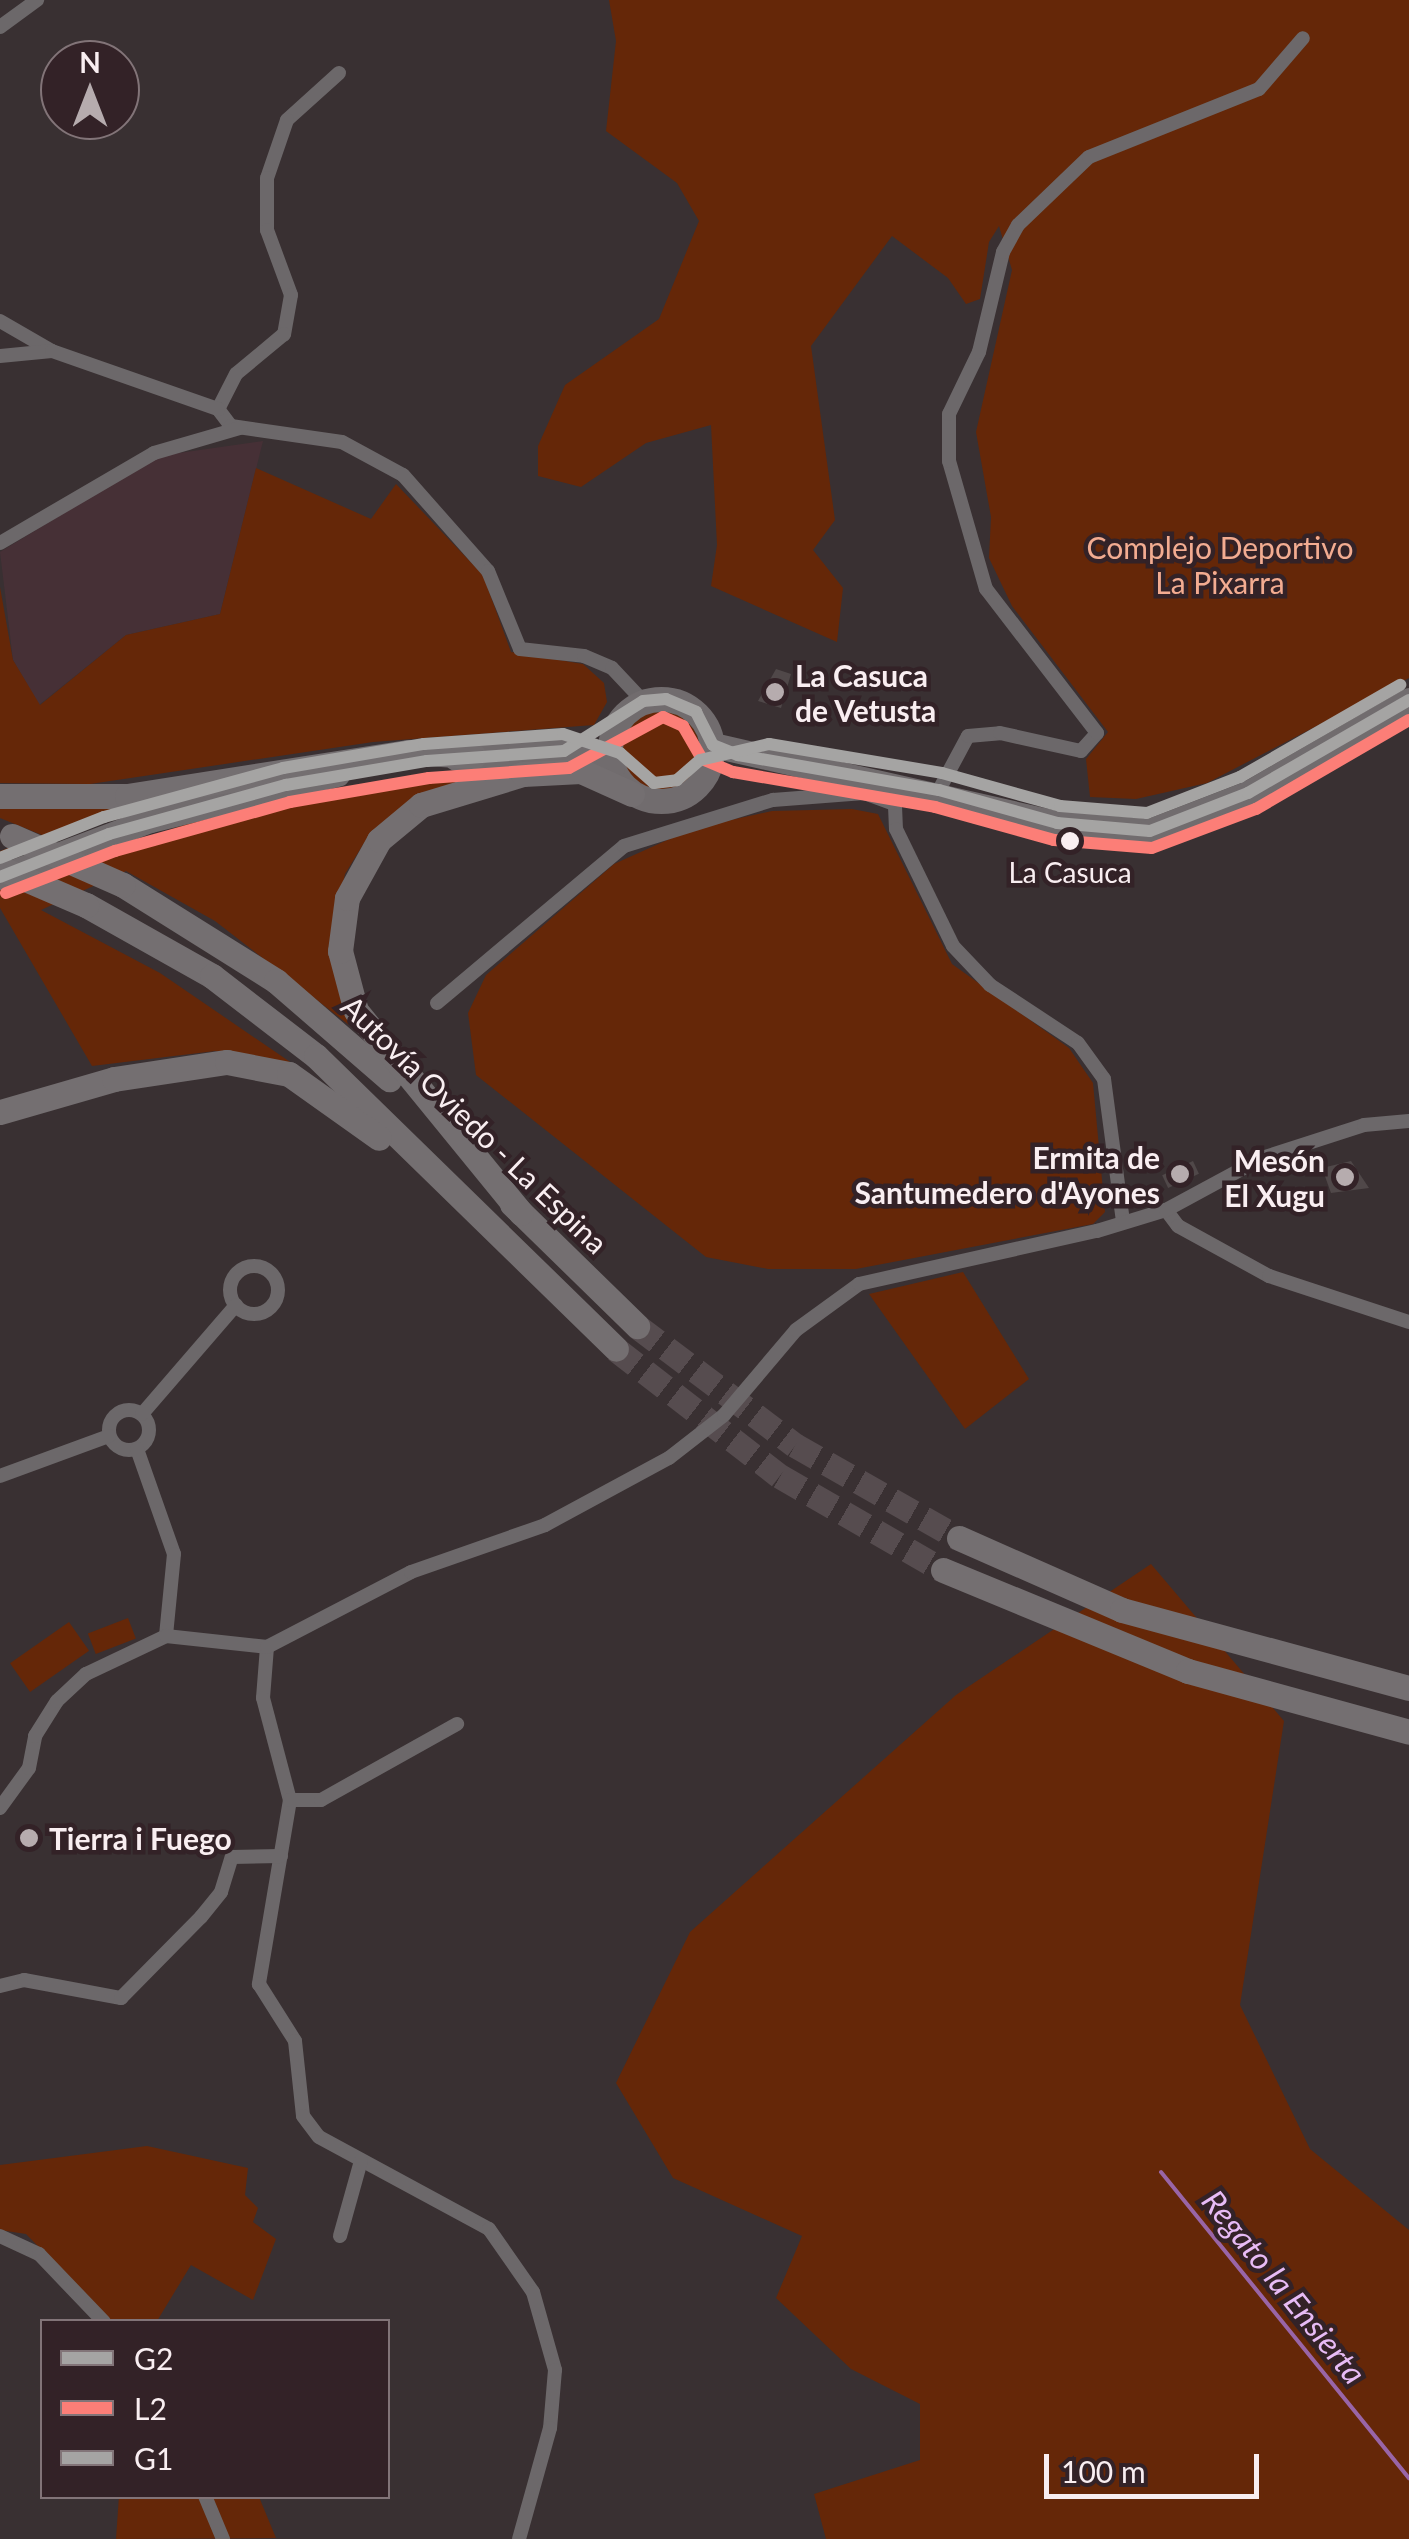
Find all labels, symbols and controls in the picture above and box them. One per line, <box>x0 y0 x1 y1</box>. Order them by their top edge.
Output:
north arrow <box>40 40 140 140</box>
text: N <box>79 45 101 79</box>
park label: Complejo Deportivo La Pixarra <box>1087 529 1353 600</box>
place label: La Casuca de Vetusta <box>795 657 937 728</box>
marker: La Casuca de Vetusta <box>764 681 786 703</box>
marker: La Casuca <box>1060 831 1080 851</box>
place label: La Casuca <box>1008 855 1132 889</box>
street label: Autovía Oviedo - La Espina <box>335 987 615 1261</box>
place label: Ermita de Santumedero d'Ayones <box>854 1139 1160 1210</box>
place label: Mesón El Xugu <box>1224 1142 1325 1212</box>
marker: Ermita de Santumedero d'Ayones <box>1169 1163 1191 1185</box>
marker: Mesón El Xugu <box>1334 1166 1356 1188</box>
place label: Tierra i Fuego <box>49 1820 232 1856</box>
marker: Tierra i Fuego <box>18 1827 40 1849</box>
water label: Regato la Ensierta <box>1194 2182 1374 2392</box>
legend <box>40 2319 390 2499</box>
text: G2 <box>134 2340 173 2376</box>
text: L2 <box>134 2390 167 2426</box>
scale bar <box>1049 2434 1264 2496</box>
text: G1 <box>134 2440 173 2476</box>
text: 100 m <box>1061 2453 1146 2489</box>

